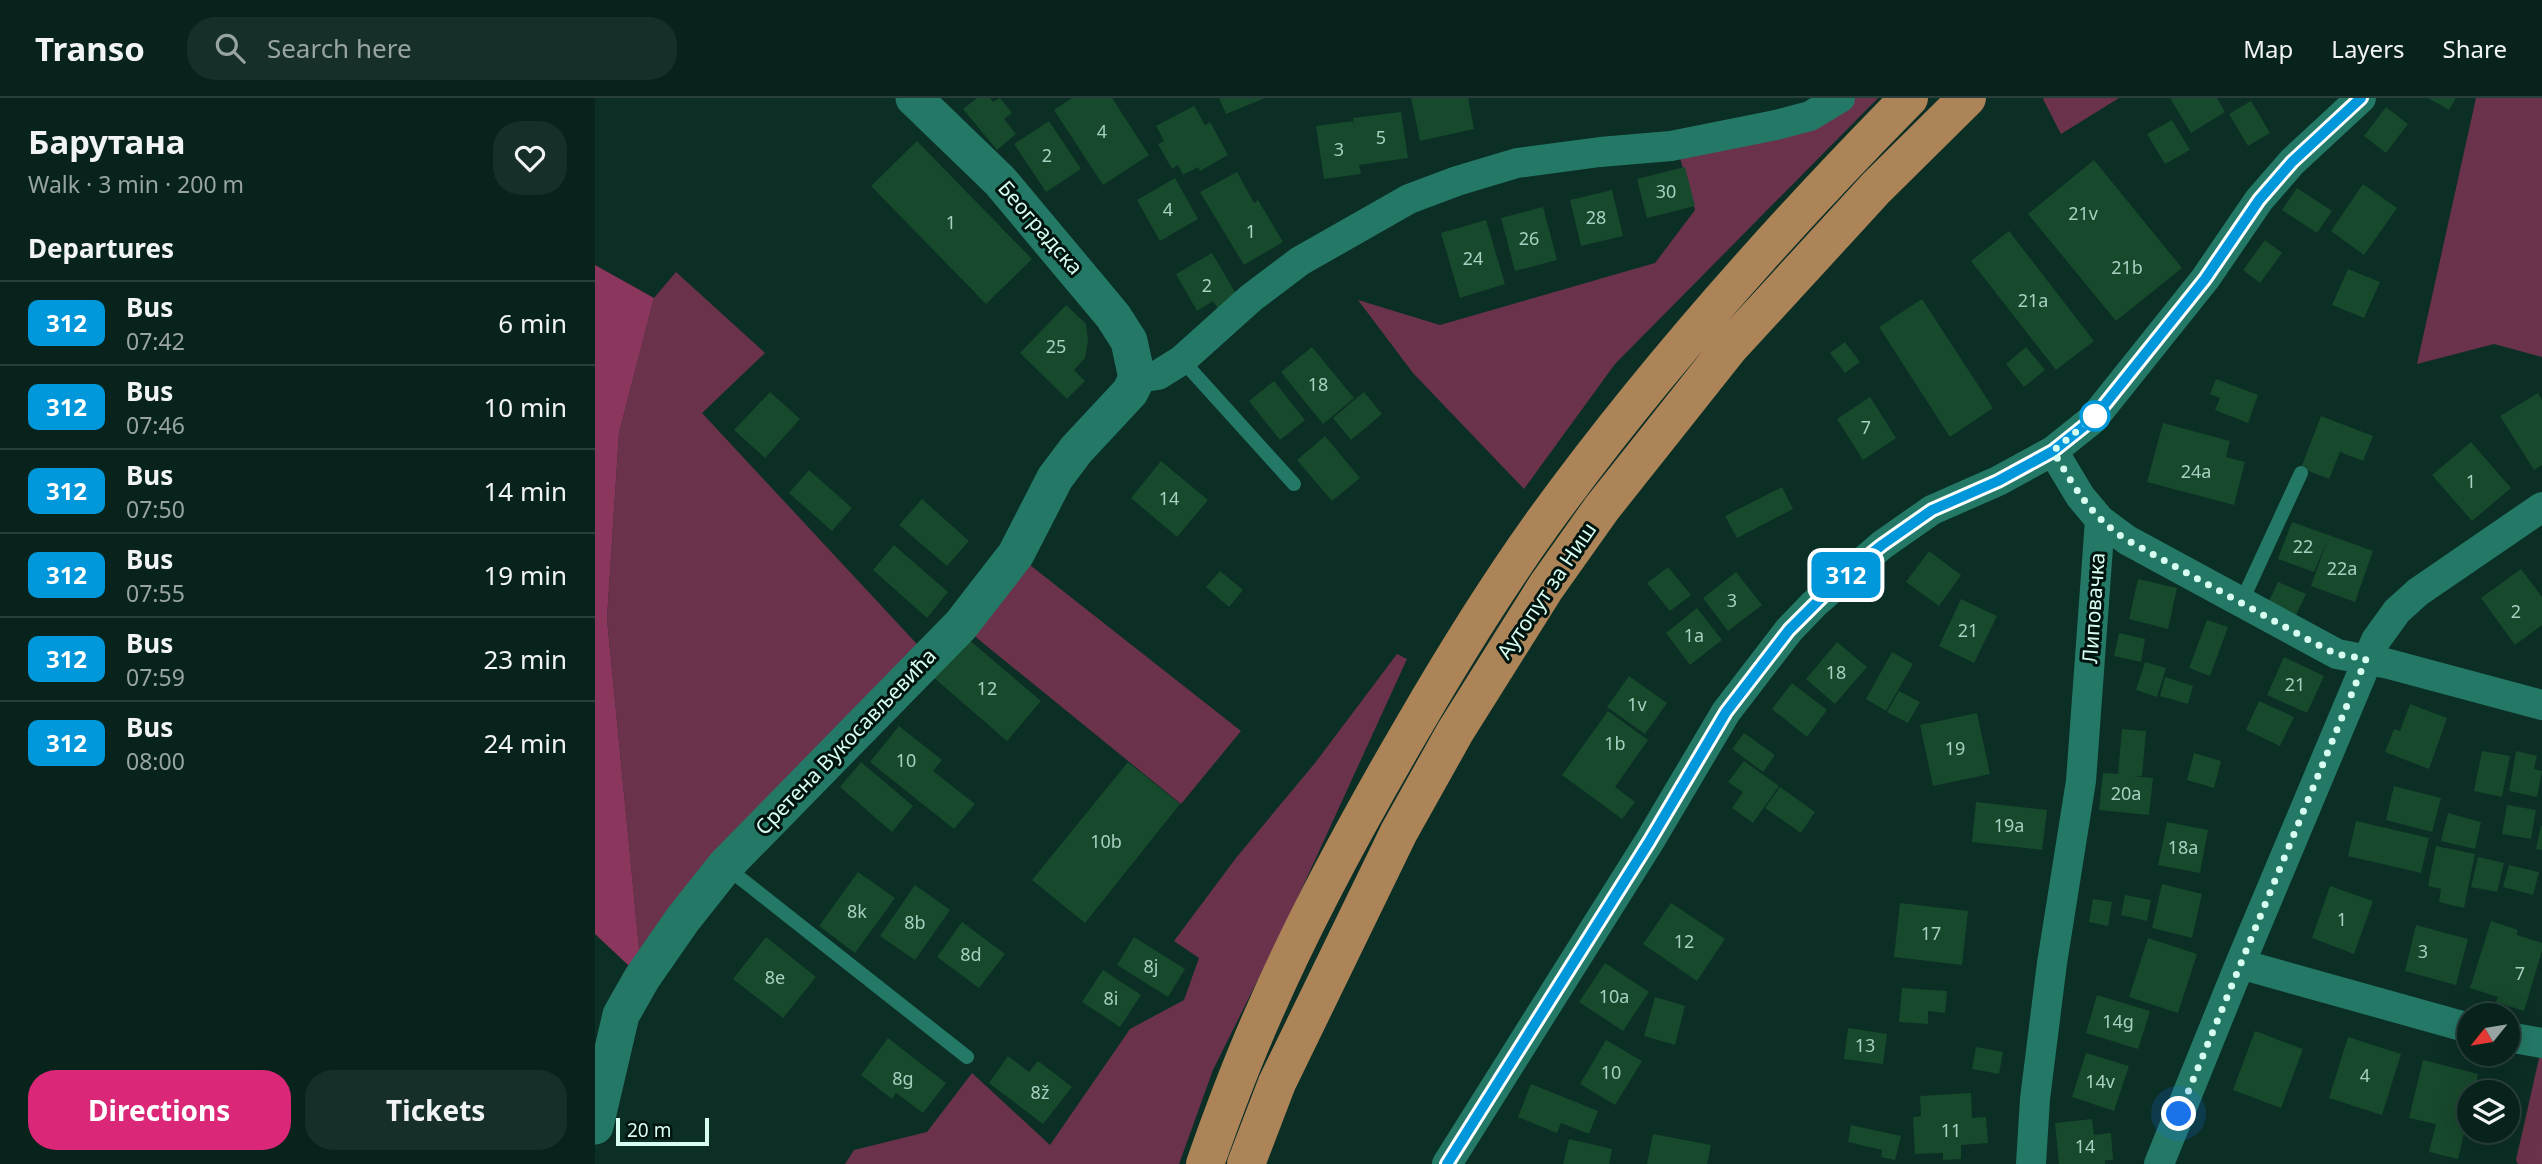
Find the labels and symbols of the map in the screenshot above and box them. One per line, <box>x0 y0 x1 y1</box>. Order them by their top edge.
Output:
house number: 4 <box>1097 119 1107 143</box>
house number: 5 <box>1376 125 1386 149</box>
house number: 3 <box>1334 137 1344 161</box>
house number: 2 <box>1042 143 1052 167</box>
street label: Београдска <box>992 174 1089 280</box>
house number: 30 <box>1656 179 1676 203</box>
house number: 4 <box>1163 197 1173 221</box>
house number: 21v <box>2068 201 2099 225</box>
house number: 28 <box>1586 205 1606 229</box>
house number: 1 <box>946 210 956 234</box>
house number: 1 <box>1246 219 1256 243</box>
house number: 26 <box>1519 226 1539 250</box>
house number: 24 <box>1463 246 1483 270</box>
house number: 21b <box>2111 255 2143 279</box>
house number: 2 <box>1202 273 1212 297</box>
house number: 21a <box>2018 288 2048 312</box>
house number: 25 <box>1046 334 1066 358</box>
house number: 18 <box>1308 372 1328 396</box>
unlabelled marker <box>2080 401 2110 431</box>
house number: 7 <box>1861 415 1871 439</box>
house number: 24a <box>2181 459 2211 483</box>
house number: 1 <box>2466 469 2476 493</box>
house number: 14 <box>1159 486 1179 510</box>
street label: Аутопут за Ниш <box>1490 517 1602 664</box>
house number: 22 <box>2293 534 2313 558</box>
street label: Липовачка <box>2075 551 2111 664</box>
line badge: 312 <box>1806 552 1886 598</box>
house number: 22a <box>2327 556 2357 580</box>
house number: 3 <box>1727 588 1737 612</box>
house number: 2 <box>2511 599 2521 623</box>
house number: 21 <box>1958 618 1978 642</box>
house number: 1a <box>1684 623 1704 647</box>
street label: Сретена Вукосављевића <box>749 642 942 841</box>
house number: 18 <box>1826 660 1846 684</box>
house number: 21 <box>2285 672 2305 696</box>
house number: 12 <box>977 676 997 700</box>
house number: 1v <box>1627 692 1648 716</box>
house number: 1b <box>1604 731 1626 755</box>
house number: 19 <box>1945 736 1965 760</box>
house number: 10 <box>896 748 916 772</box>
house number: 20a <box>2111 781 2141 805</box>
house number: 19a <box>1994 813 2024 837</box>
house number: 10b <box>1090 829 1122 853</box>
house number: 18a <box>2168 835 2198 859</box>
house number: 8k <box>847 899 867 923</box>
house number: 1 <box>2337 907 2347 931</box>
house number: 8b <box>904 910 926 934</box>
house number: 17 <box>1921 921 1941 945</box>
house number: 12 <box>1674 929 1694 953</box>
house number: 3 <box>2418 939 2428 963</box>
house number: 8d <box>960 942 982 966</box>
house number: 8j <box>1144 954 1158 978</box>
house number: 7 <box>2515 961 2525 985</box>
house number: 8e <box>765 965 785 989</box>
house number: 10a <box>1599 984 1629 1008</box>
house number: 8i <box>1104 986 1118 1010</box>
north arrow <box>2457 1003 2520 1066</box>
house number: 14g <box>2102 1009 2134 1033</box>
house number: 13 <box>1855 1033 1875 1057</box>
house number: 10 <box>1601 1060 1621 1084</box>
house number: 4 <box>2360 1063 2370 1087</box>
house number: 8g <box>892 1066 914 1090</box>
house number: 14v <box>2085 1069 2116 1093</box>
house number: 8ž <box>1031 1080 1049 1104</box>
your location <box>2161 1096 2196 1131</box>
scale bar <box>616 1115 709 1147</box>
house number: 11 <box>1941 1118 1961 1142</box>
house number: 14 <box>2075 1134 2095 1158</box>

